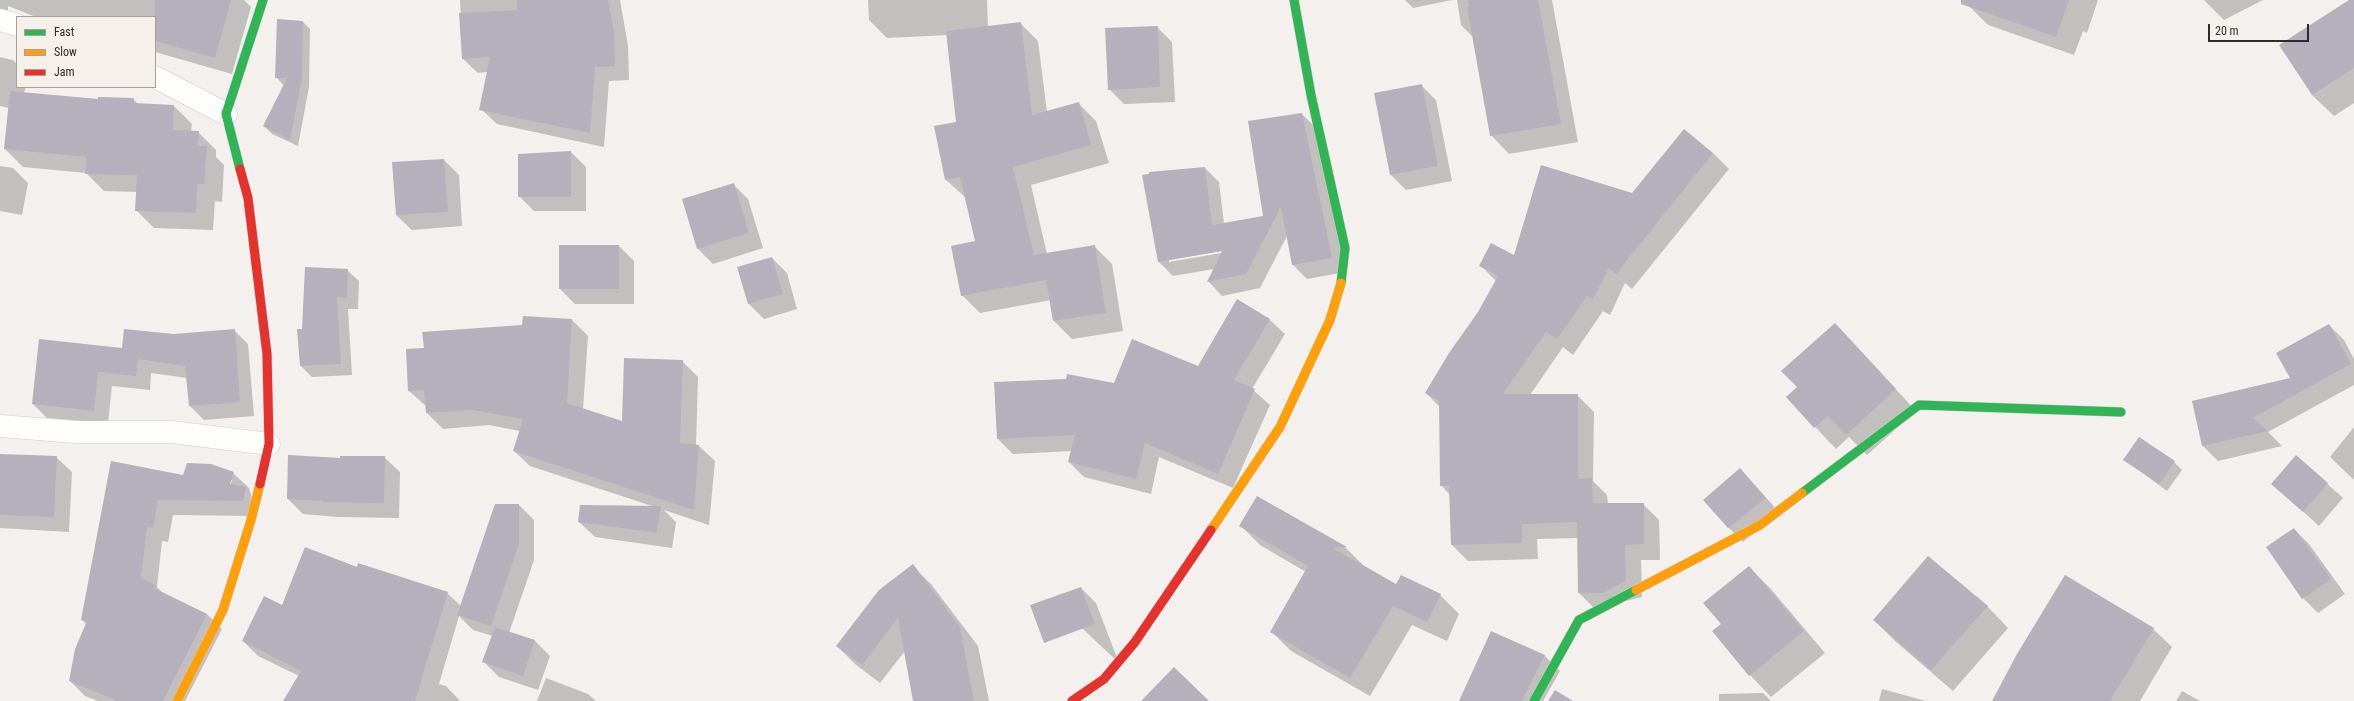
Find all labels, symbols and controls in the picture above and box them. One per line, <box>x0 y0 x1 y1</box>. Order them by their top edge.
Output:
legend <box>16 16 156 88</box>
scale bar <box>2210 16 2311 42</box>
text: 20 m <box>2215 24 2239 38</box>
text: Fast <box>54 25 74 39</box>
text: Slow <box>54 45 77 59</box>
text: Jam <box>54 65 75 79</box>

